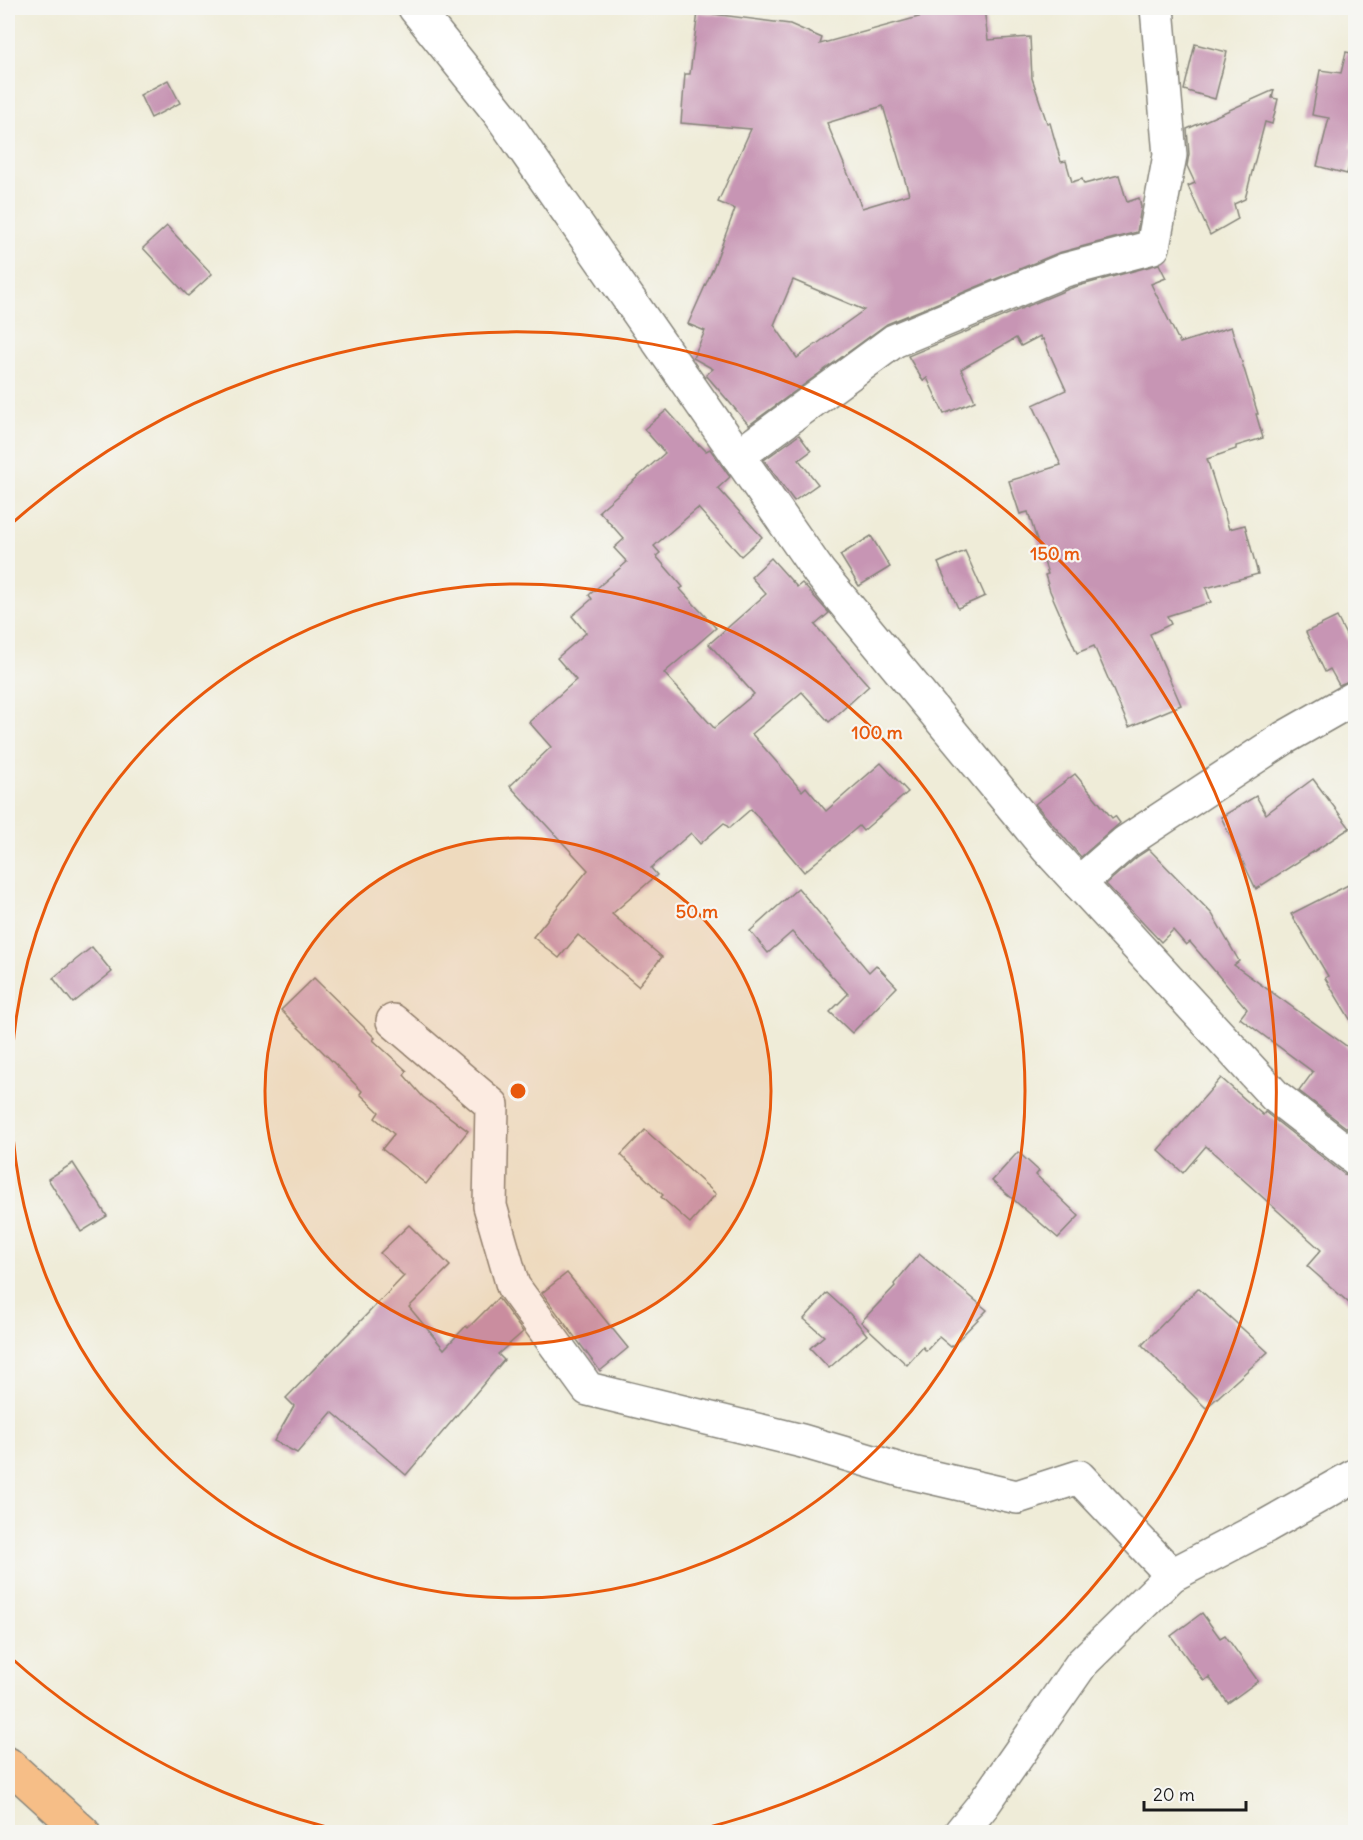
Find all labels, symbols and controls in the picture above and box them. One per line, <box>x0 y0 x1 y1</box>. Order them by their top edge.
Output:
text: 150 m <box>1030 542 1080 565</box>
text: 100 m <box>852 721 903 744</box>
text: 50 m <box>676 900 718 923</box>
centre of rings <box>508 1081 528 1101</box>
scale bar <box>1144 1774 1246 1812</box>
text: 20 m <box>1153 1783 1195 1806</box>

